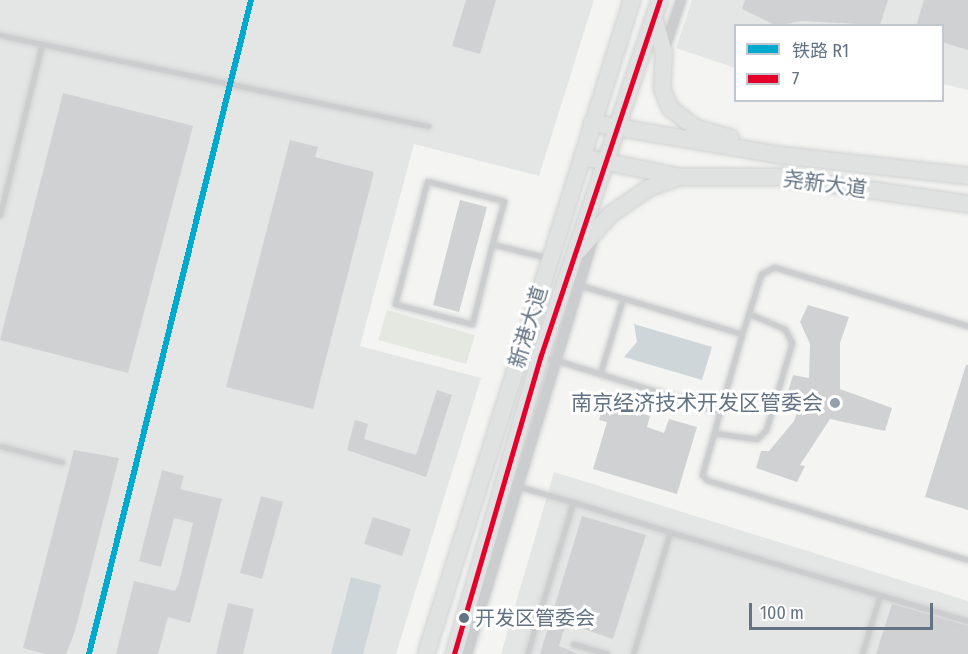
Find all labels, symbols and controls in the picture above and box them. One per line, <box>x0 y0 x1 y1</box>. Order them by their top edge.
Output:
legend <box>734 24 944 102</box>
text: 铁路 R1 <box>792 40 849 62</box>
text: 7 <box>792 68 799 90</box>
street label: 尧新大道 <box>782 166 868 202</box>
street label: 新港大道 <box>504 283 552 371</box>
place label: 南京经济技术开发区管委会 <box>571 390 823 416</box>
marker: 南京经济技术开发区管委会 <box>828 396 842 410</box>
scale bar <box>752 591 936 629</box>
text: 100 m <box>760 602 804 624</box>
place label: 开发区管委会 <box>475 606 595 630</box>
marker: 开发区管委会 <box>458 612 470 624</box>

